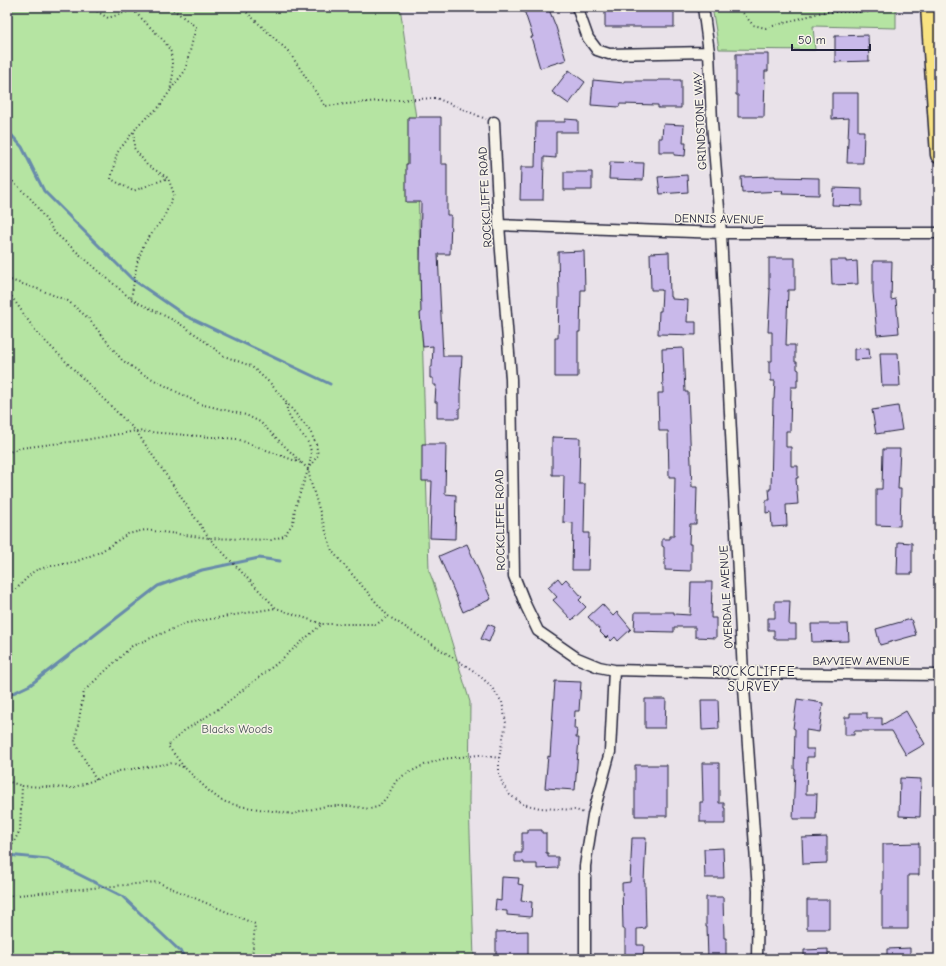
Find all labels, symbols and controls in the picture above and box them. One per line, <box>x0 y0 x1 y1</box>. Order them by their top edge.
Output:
scale bar <box>792 26 870 52</box>
text: 50 m <box>798 33 826 47</box>
street label: GRINDSTONE WAY <box>690 71 710 170</box>
street label: ROCKCLIFFE ROAD <box>475 146 495 248</box>
street label: DENNIS AVENUE <box>674 211 764 227</box>
street label: ROCKCLIFFE ROAD <box>492 469 508 571</box>
street label: OVERDALE AVENUE <box>716 545 736 649</box>
street label: BAYVIEW AVENUE <box>812 654 910 668</box>
district label: ROCKCLIFFE SURVEY <box>712 664 796 694</box>
park label: Blacks Woods <box>202 722 272 736</box>

